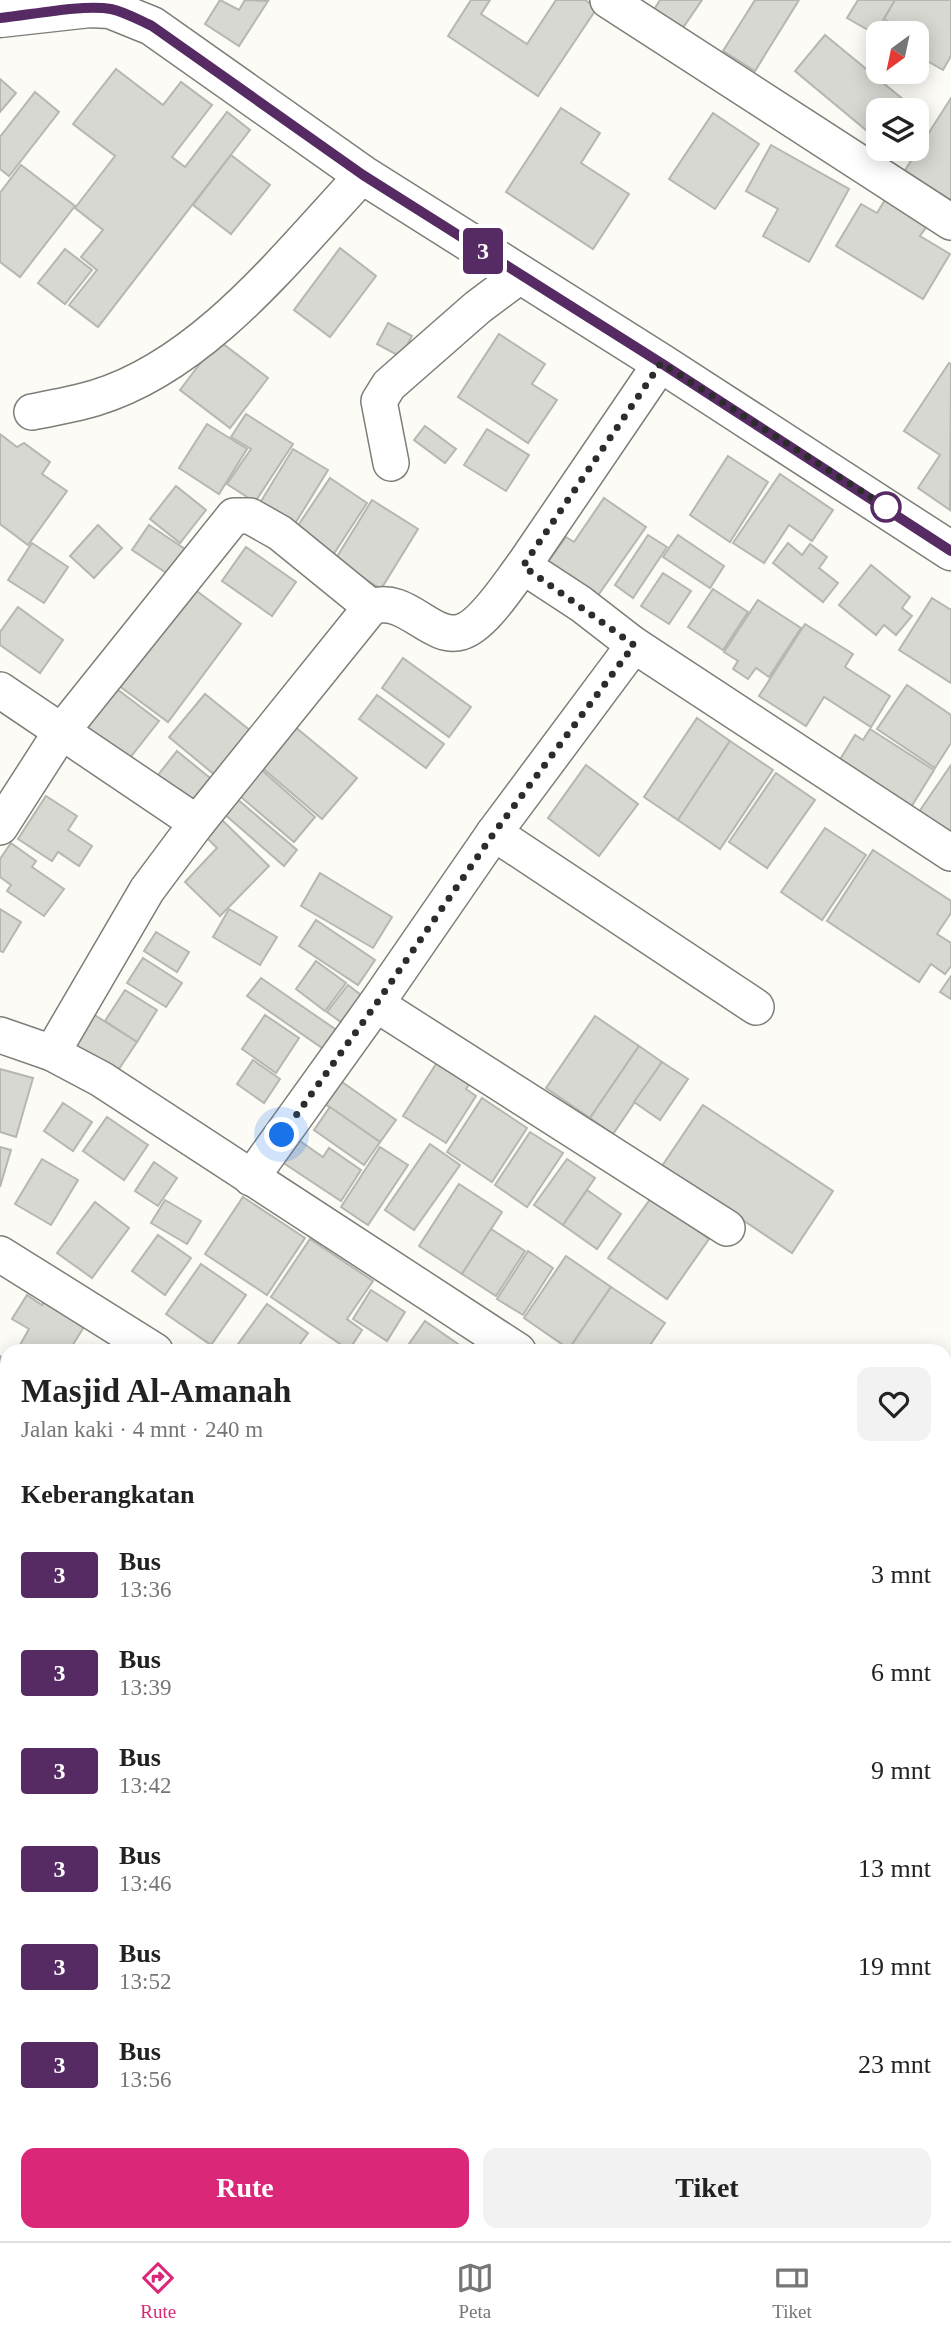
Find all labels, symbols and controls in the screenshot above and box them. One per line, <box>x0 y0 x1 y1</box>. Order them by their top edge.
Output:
north arrow <box>866 21 929 84</box>
map controls <box>866 21 929 161</box>
button: layers <box>866 98 929 161</box>
line badge: 3 <box>460 228 506 274</box>
text: 3 <box>477 238 489 264</box>
unlabelled marker <box>871 492 901 522</box>
your location <box>264 1117 299 1152</box>
button: heart <box>857 1367 931 1441</box>
text: Masjid Al-Amanah <box>21 1373 291 1409</box>
text: Jalan kaki · 4 mnt · 240 m <box>21 1417 263 1442</box>
text: Keberangkatan <box>21 1480 194 1509</box>
text: Bus <box>119 1547 161 1576</box>
text: 3 mnt <box>871 1560 931 1589</box>
text: 3 <box>54 1562 66 1588</box>
text: 13:36 <box>119 1577 171 1602</box>
text: Bus <box>119 1645 161 1674</box>
text: 6 mnt <box>871 1658 931 1687</box>
text: 3 <box>54 1660 66 1686</box>
text: 13:39 <box>119 1675 171 1700</box>
text: Bus <box>119 1743 161 1772</box>
text: 9 mnt <box>871 1756 931 1785</box>
text: 3 <box>54 1758 66 1784</box>
text: 13:42 <box>119 1773 171 1798</box>
text: Bus <box>119 1841 161 1870</box>
text: 13 mnt <box>858 1854 931 1883</box>
text: 3 <box>54 1856 66 1882</box>
text: 13:46 <box>119 1871 171 1896</box>
text: Bus <box>119 1939 161 1968</box>
text: 19 mnt <box>858 1952 931 1981</box>
text: 3 <box>54 1954 66 1980</box>
text: 13:52 <box>119 1969 171 1994</box>
text: Bus <box>119 2037 161 2066</box>
text: 23 mnt <box>858 2050 931 2079</box>
text: 3 <box>54 2052 66 2078</box>
text: 13:56 <box>119 2067 171 2092</box>
button: Rute <box>21 2148 469 2228</box>
button: Tiket <box>483 2148 931 2228</box>
tab: Rute <box>139 2259 177 2323</box>
tab: Peta <box>456 2259 494 2323</box>
tab: Tiket <box>772 2259 812 2323</box>

